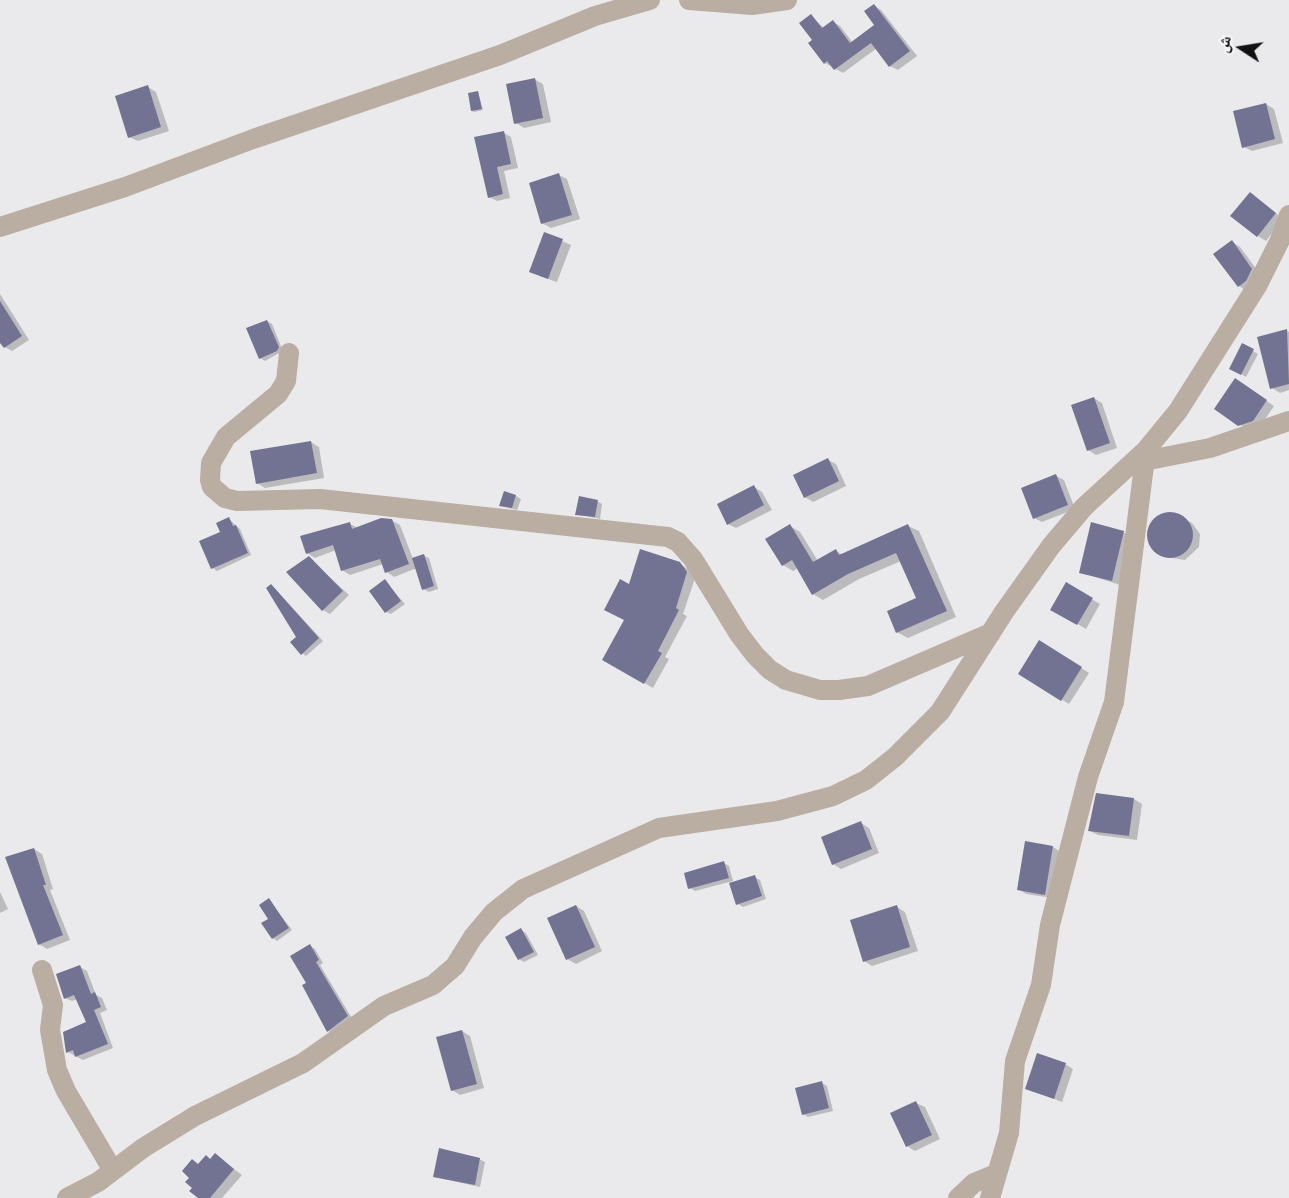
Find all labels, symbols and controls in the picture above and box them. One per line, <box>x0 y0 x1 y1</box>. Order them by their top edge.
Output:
north arrow <box>1211 18 1271 78</box>
text: ش <box>1211 34 1236 55</box>

